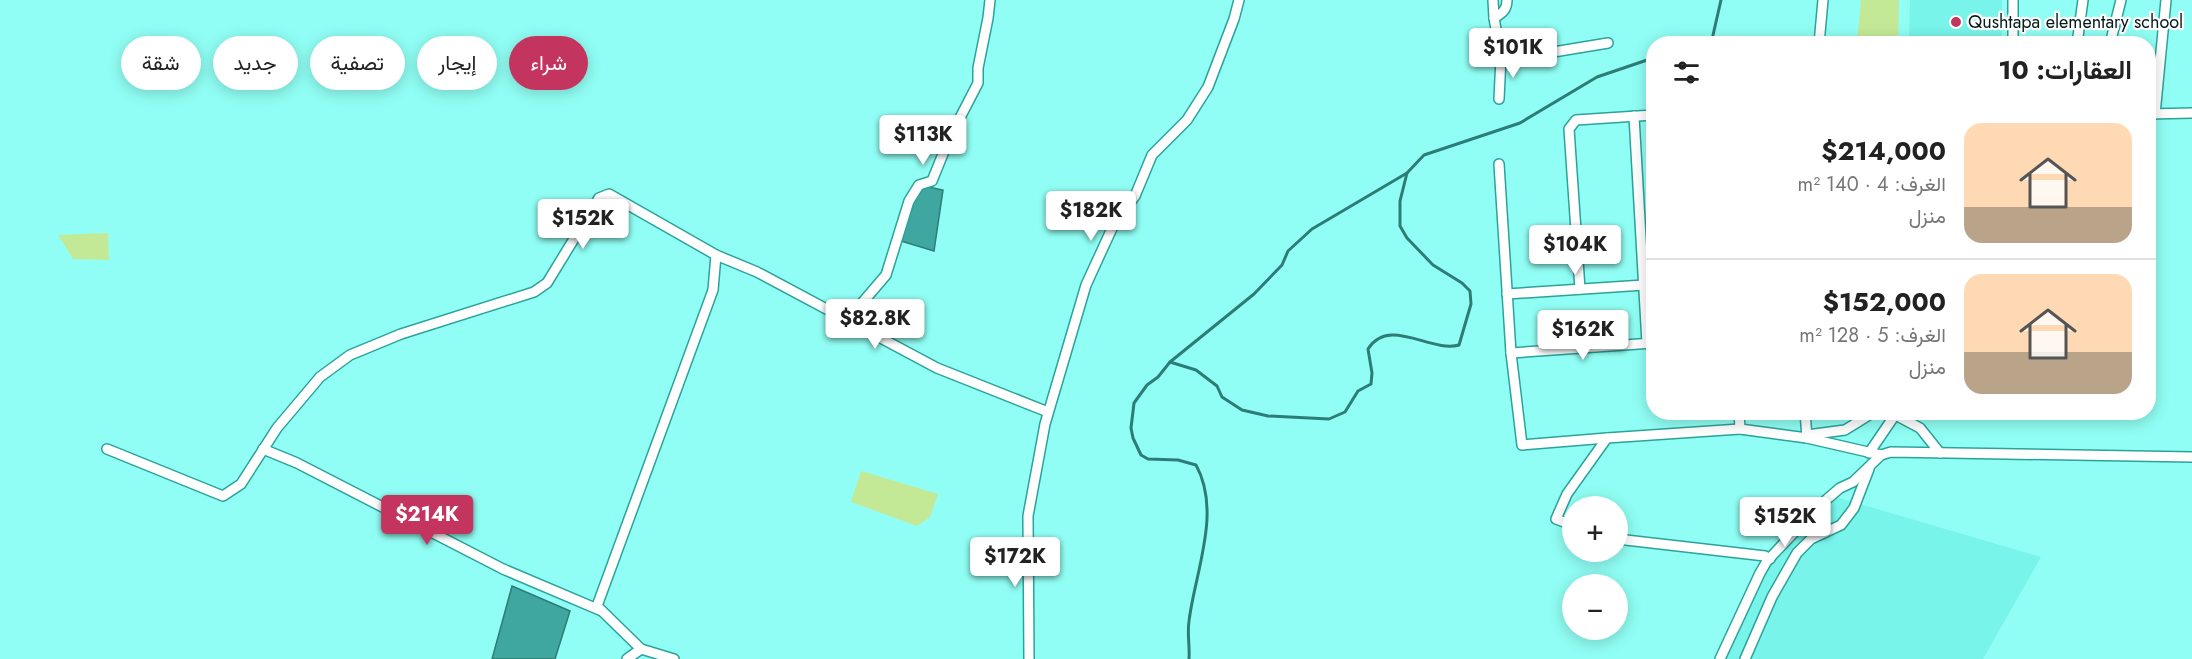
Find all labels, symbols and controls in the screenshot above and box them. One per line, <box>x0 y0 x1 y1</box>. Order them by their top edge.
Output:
place label: Qushtapa elementary school <box>1968 9 2183 35</box>
marker: Qushtapa elementary school <box>1949 15 1963 29</box>
pin: $101K <box>1471 28 1555 79</box>
text: $101K <box>1483 33 1543 62</box>
chip: شقة <box>121 36 201 90</box>
chip: جديد <box>213 36 298 90</box>
chip: تصفية <box>310 36 405 90</box>
chip: إيجار <box>417 36 497 90</box>
chip: شراء <box>509 36 588 90</box>
text: العقارات: 10 <box>1998 51 2132 89</box>
icon: filters <box>1670 56 1703 89</box>
pin: $113K <box>881 115 965 166</box>
text: $113K <box>893 120 953 149</box>
text: $214,000 <box>1821 132 1946 170</box>
icon: home <box>2012 147 2084 219</box>
text: الغرف: 4 · 140 m² <box>1798 170 1946 199</box>
pin: $182K <box>1049 191 1133 242</box>
text: $182K <box>1060 196 1122 225</box>
pin: $152K <box>541 199 625 250</box>
text: منزل <box>1909 202 1946 231</box>
text: $152K <box>552 204 614 233</box>
pin: $104K <box>1533 225 1617 276</box>
text: $104K <box>1543 230 1607 259</box>
text: $152,000 <box>1823 283 1946 321</box>
icon: home <box>2012 298 2084 370</box>
pin: $82.8K <box>826 299 924 350</box>
text: $82.8K <box>839 304 911 333</box>
pin: $162K <box>1541 310 1625 361</box>
text: $162K <box>1551 315 1615 344</box>
text: الغرف: 5 · 128 m² <box>1799 321 1946 350</box>
text: منزل <box>1909 353 1946 382</box>
pin: $214K <box>385 495 469 546</box>
map controls <box>1562 496 1628 640</box>
button: + <box>1562 496 1628 562</box>
pin: $152K <box>1743 497 1827 548</box>
text: $214K <box>395 500 459 529</box>
text: $152K <box>1754 502 1816 531</box>
pin: $172K <box>973 537 1057 588</box>
text: $172K <box>984 542 1046 571</box>
button: − <box>1562 574 1628 640</box>

